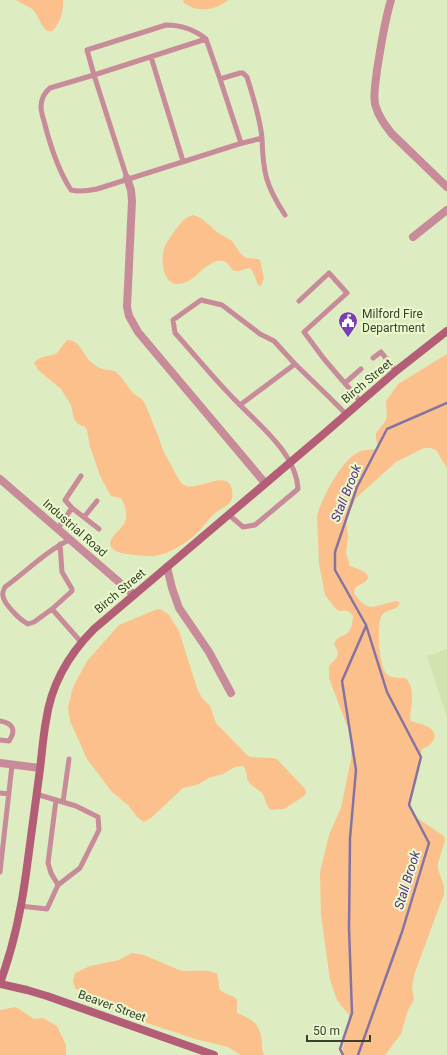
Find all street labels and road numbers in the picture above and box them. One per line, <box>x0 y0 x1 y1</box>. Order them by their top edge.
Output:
street label: Birch Street <box>339 356 395 406</box>
street label: Industrial Road <box>40 496 110 560</box>
street label: Birch Street <box>92 566 148 616</box>
street label: Beaver Street <box>76 987 148 1025</box>

